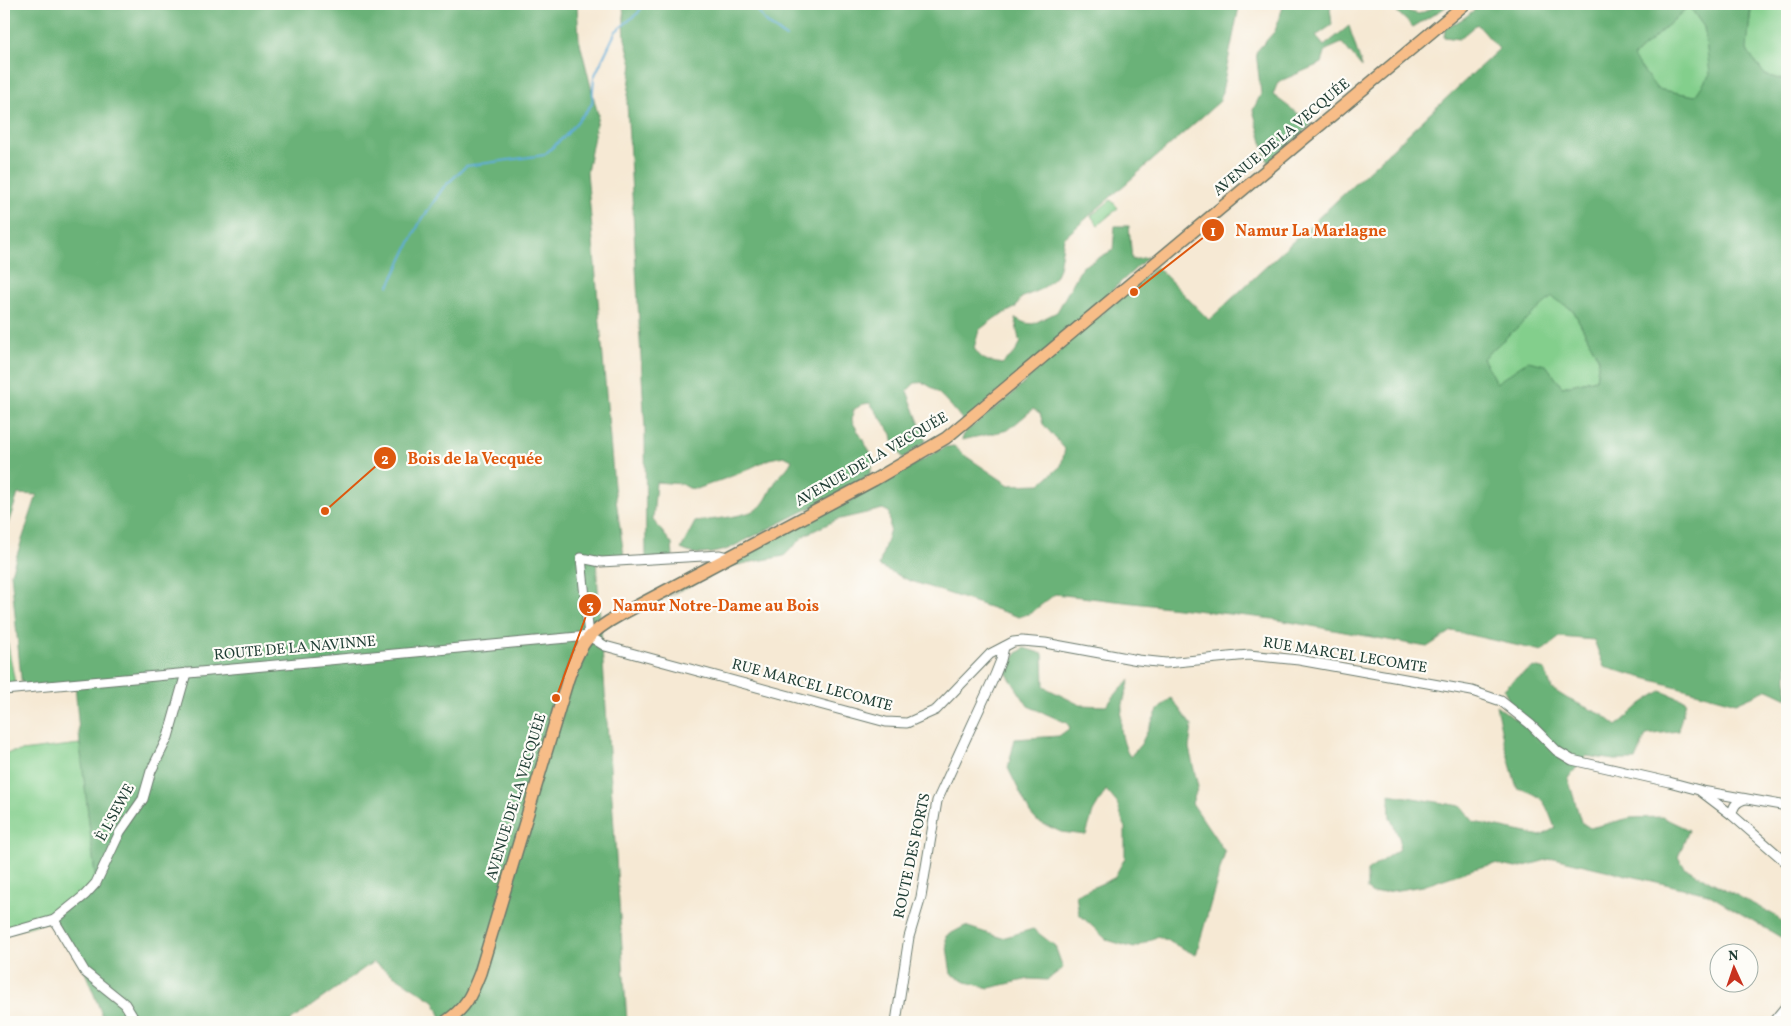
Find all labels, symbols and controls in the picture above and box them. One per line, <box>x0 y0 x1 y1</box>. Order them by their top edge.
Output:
street label: AVENUE DE LA VECQUÉE <box>1209 74 1355 202</box>
callout: Namur La Marlagne <box>1201 215 1397 246</box>
text: Namur La Marlagne <box>1236 221 1386 243</box>
text: 1 <box>1210 222 1216 243</box>
street label: AVENUE DE LA VECQUÉE <box>792 408 952 512</box>
callout: Bois de la Vecquée <box>372 443 553 474</box>
text: Bois de la Vecquée <box>408 449 542 471</box>
text: 2 <box>381 450 389 471</box>
callout: Namur Notre-Dame au Bois <box>578 590 829 621</box>
text: 3 <box>586 596 594 617</box>
text: Namur Notre-Dame au Bois <box>613 596 819 618</box>
street label: ROUTE DE LA NAVINNE <box>213 631 377 667</box>
street label: RUE MARCEL LECOMTE <box>1261 633 1429 679</box>
street label: RUE MARCEL LECOMTE <box>729 654 895 718</box>
street label: AVENUE DE LA VECQUÉE <box>482 711 552 883</box>
street label: È L'SEWE <box>92 780 140 846</box>
street label: ROUTE DES FORTS <box>889 791 937 921</box>
north arrow <box>1708 944 1758 994</box>
text: N <box>1728 947 1739 966</box>

